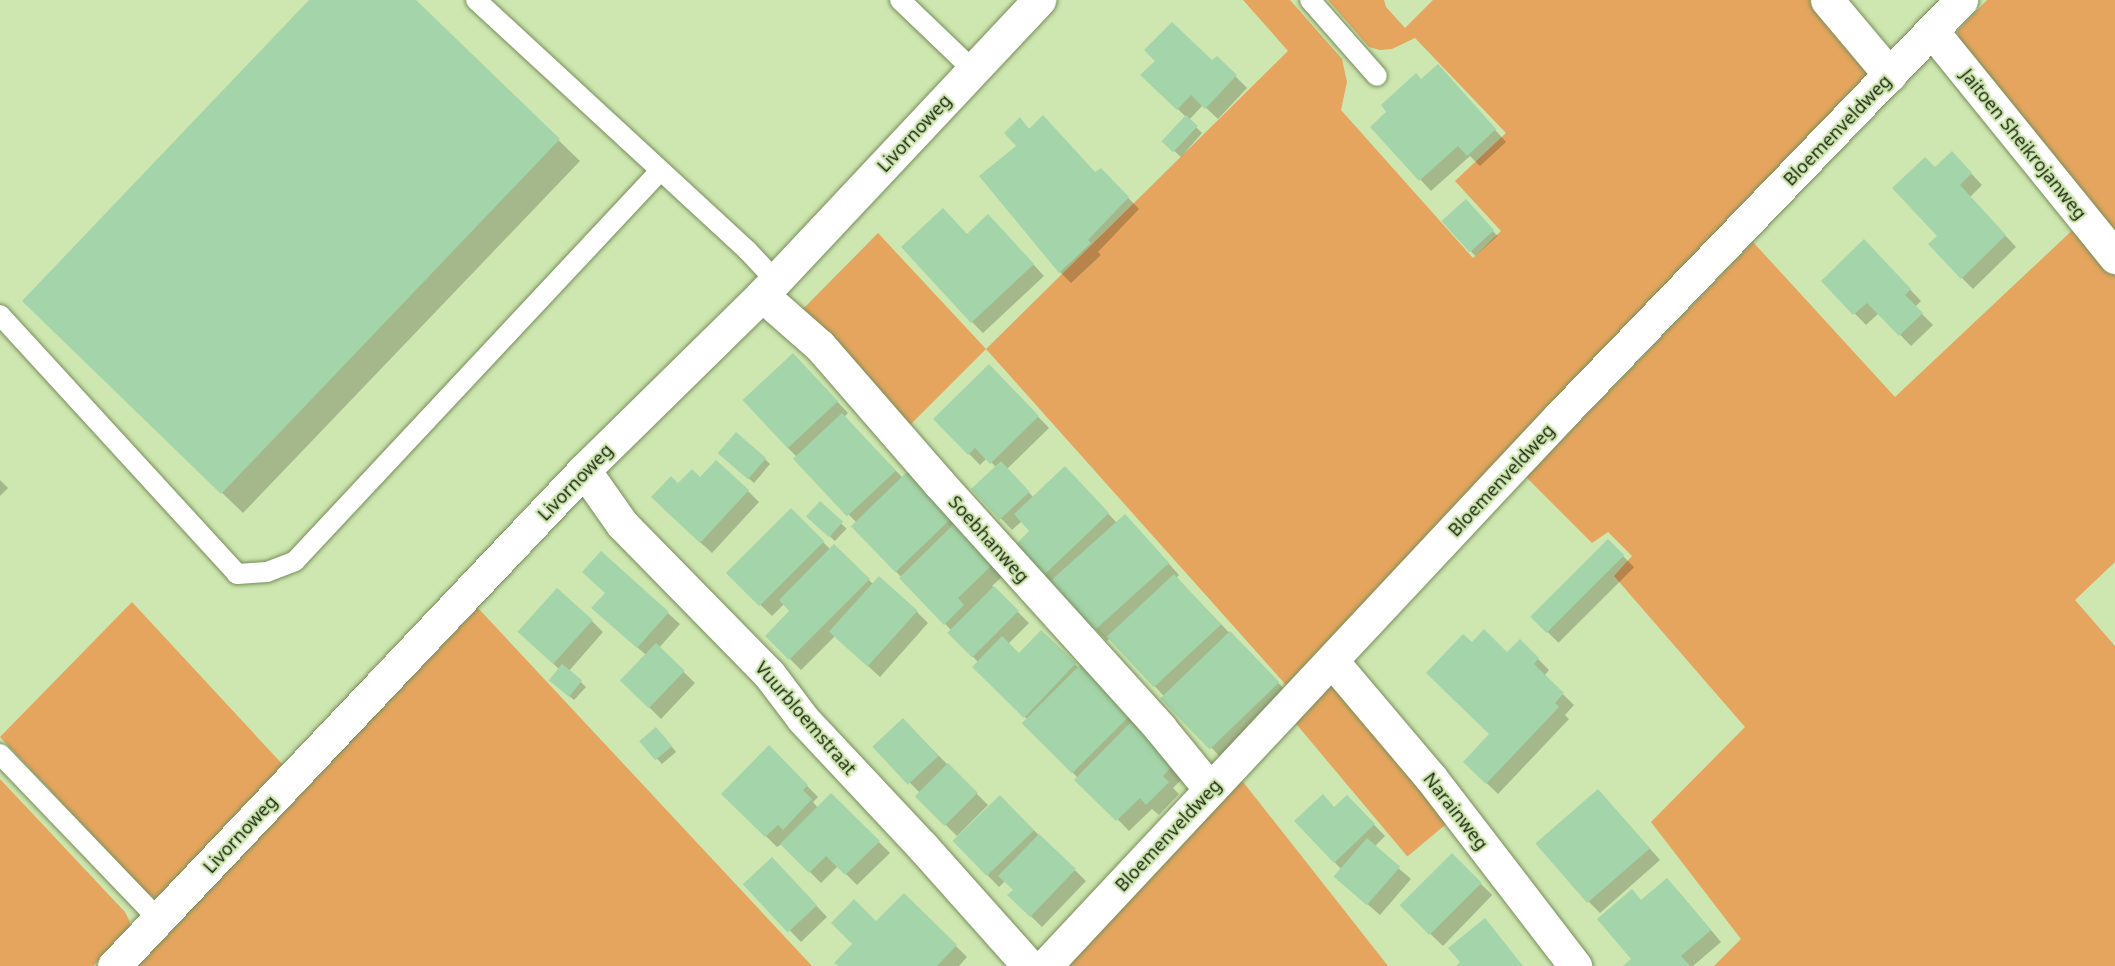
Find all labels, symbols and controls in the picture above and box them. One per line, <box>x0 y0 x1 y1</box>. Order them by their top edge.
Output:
street label: Jaitoen Sheikrojanweg <box>1957 64 2091 224</box>
street label: Bloemenveldweg <box>1779 70 1895 190</box>
street label: Livornoweg <box>872 90 956 176</box>
street label: Bloemenveldweg <box>1443 419 1559 541</box>
street label: Livornoweg <box>533 439 617 525</box>
street label: Soebhanweg <box>944 491 1034 587</box>
street label: Vuurbloemstraat <box>751 657 861 779</box>
street label: Narainweg <box>1419 768 1493 854</box>
street label: Bloemenveldweg <box>1110 774 1226 896</box>
street label: Livornoweg <box>198 791 282 877</box>

